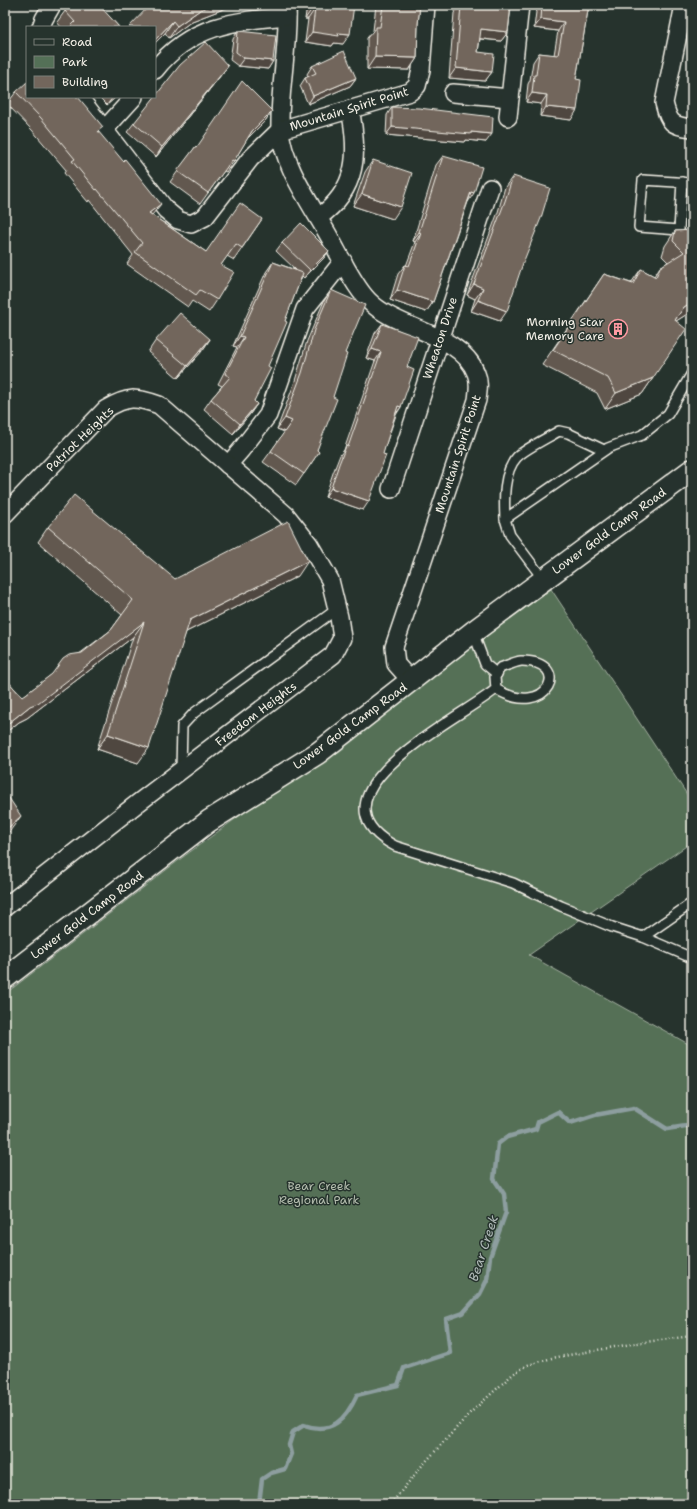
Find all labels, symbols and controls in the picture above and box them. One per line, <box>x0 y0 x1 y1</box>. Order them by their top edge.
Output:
legend <box>26 26 156 98</box>
text: Road <box>62 34 93 50</box>
text: Park <box>62 54 88 70</box>
text: Building <box>62 74 108 90</box>
street label: Mountain Spirit Point <box>288 83 410 135</box>
street label: Wheaton Drive <box>419 295 461 381</box>
place label: Morning Star Memory Care <box>526 314 604 344</box>
building icon: Morning Star Memory Care <box>607 318 629 340</box>
street label: Mountain Spirit Point <box>431 393 485 515</box>
street label: Patriot Heights <box>43 403 117 475</box>
street label: Lower Gold Camp Road <box>549 484 670 578</box>
street label: Freedom Heights <box>212 678 300 750</box>
street label: Lower Gold Camp Road <box>290 679 411 773</box>
street label: Lower Gold Camp Road <box>27 867 147 963</box>
park label: Bear Creek Regional Park <box>279 1178 359 1208</box>
water label: Bear Creek <box>465 1212 502 1284</box>

